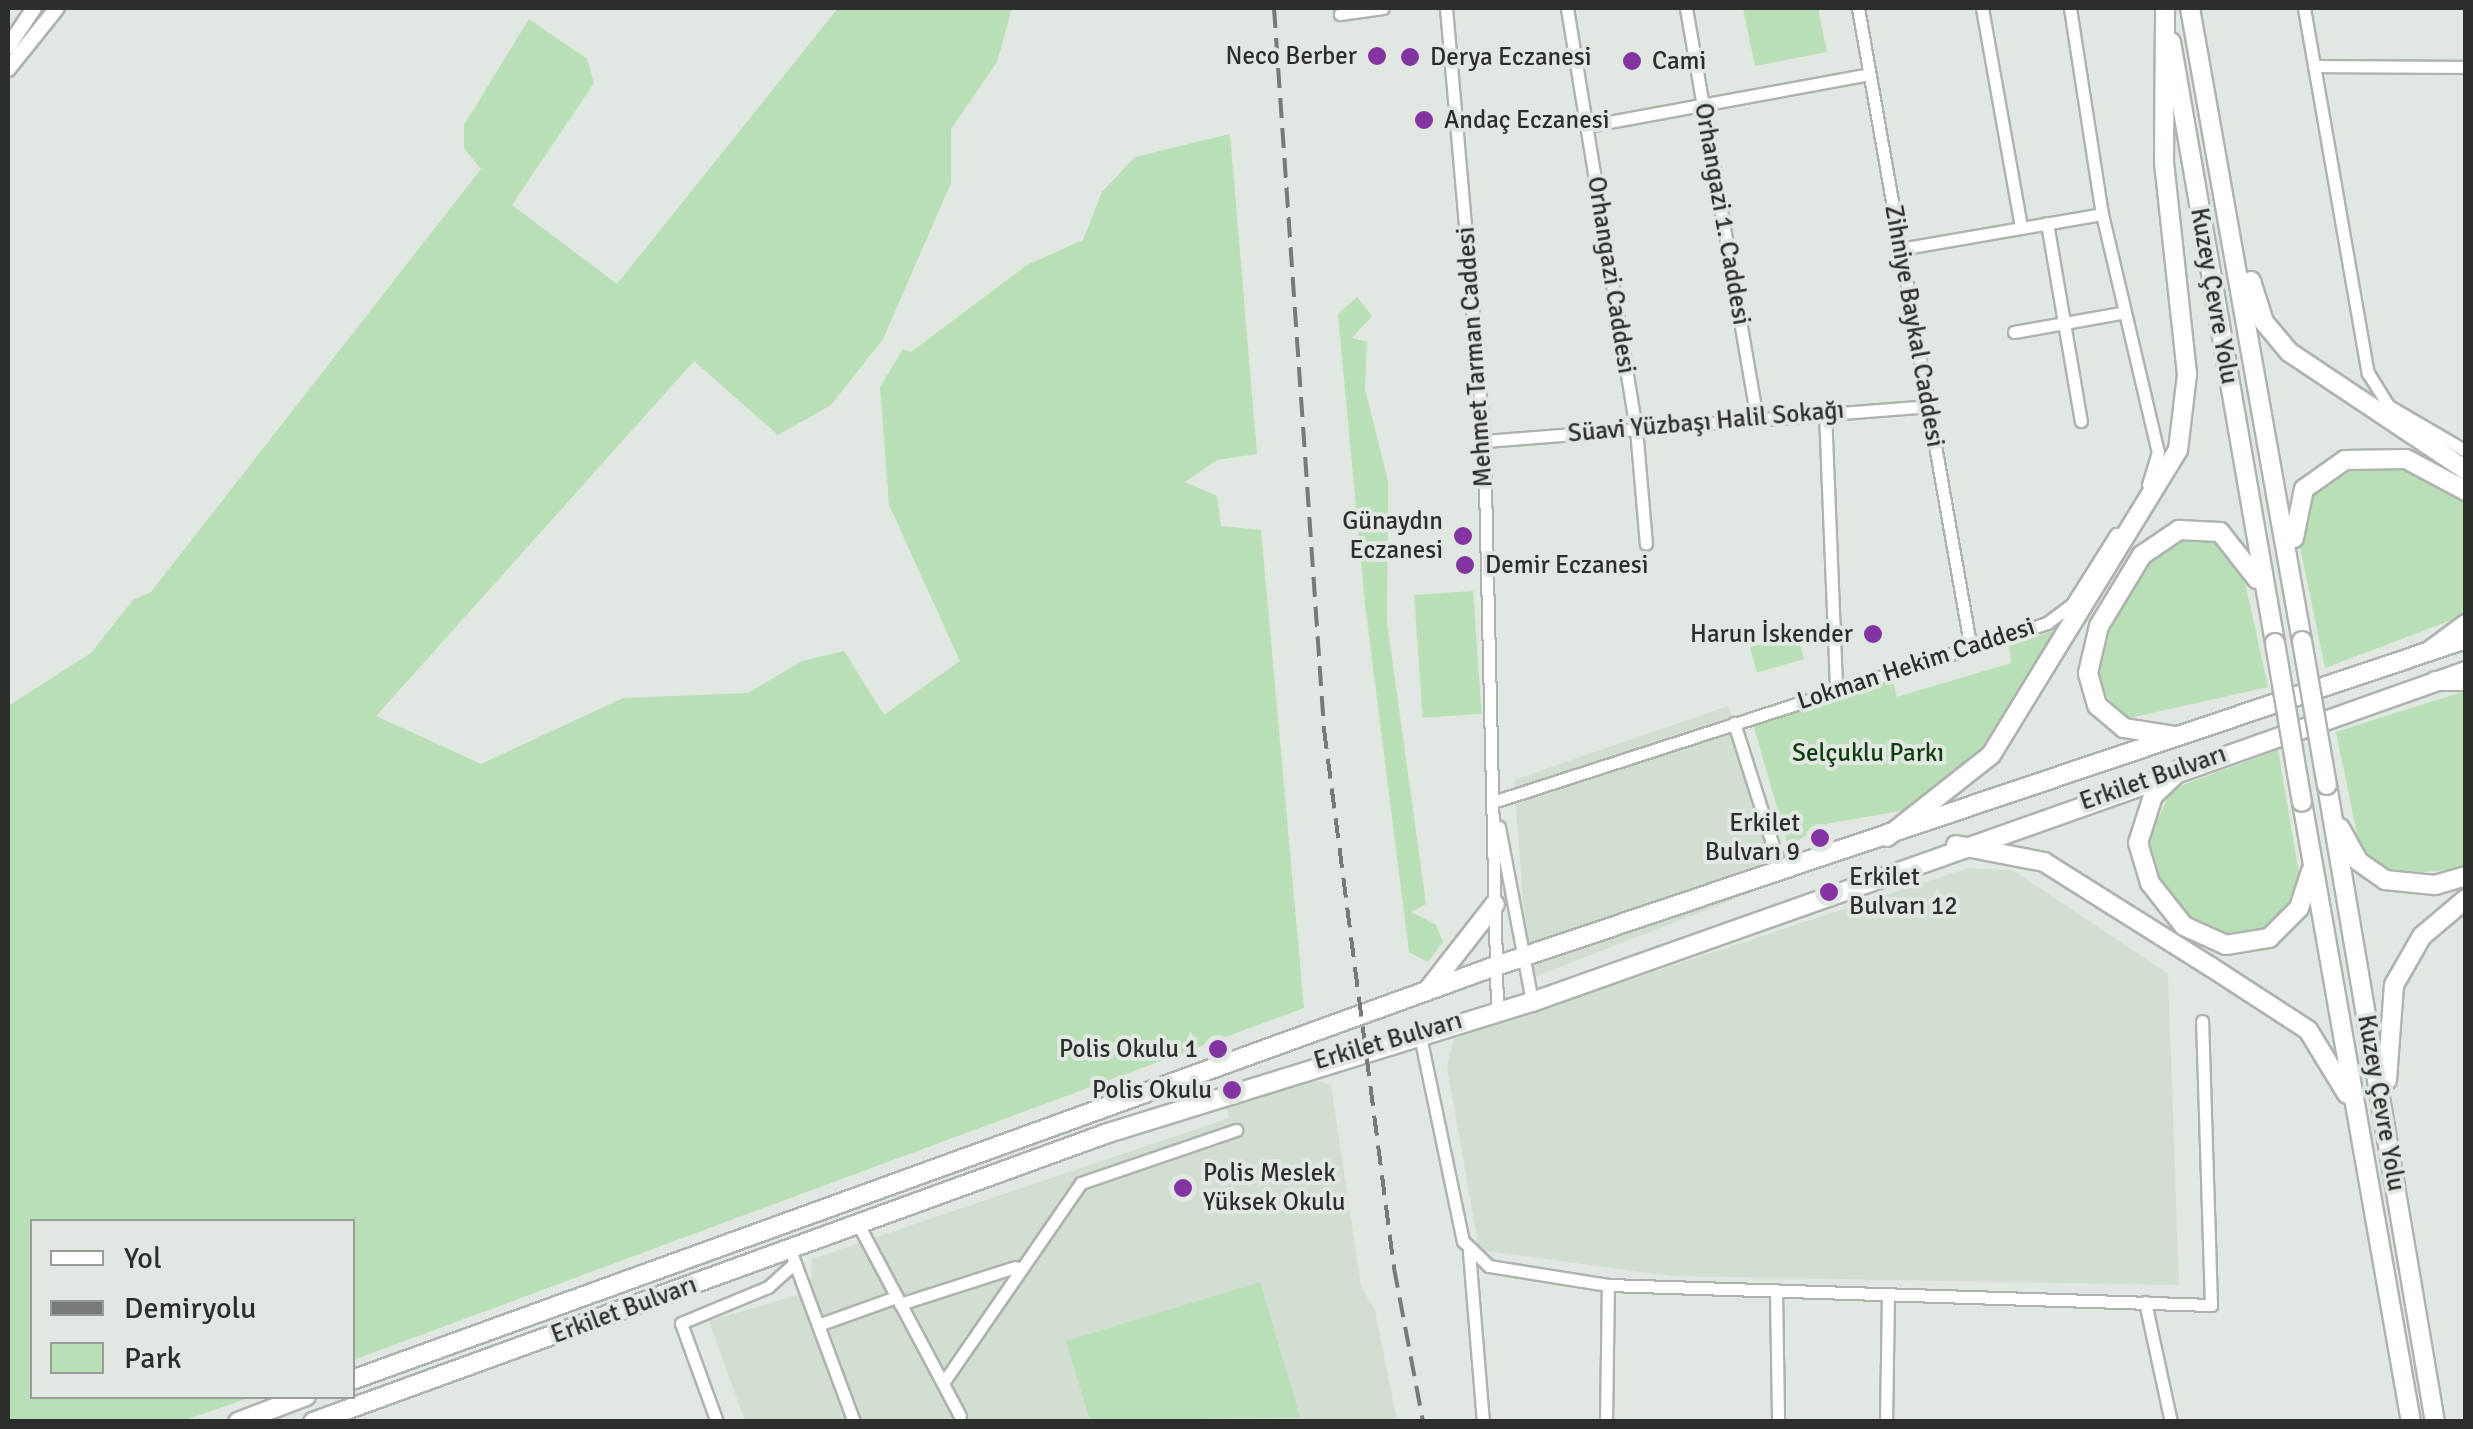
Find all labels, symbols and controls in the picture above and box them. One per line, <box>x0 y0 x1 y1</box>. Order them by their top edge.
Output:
place label: Neco Berber <box>1226 41 1357 71</box>
place label: Derya Eczanesi <box>1430 42 1592 72</box>
marker: Neco Berber <box>1366 45 1388 67</box>
marker: Derya Eczanesi <box>1399 46 1421 68</box>
place label: Cami <box>1652 46 1706 76</box>
marker: Cami <box>1621 50 1643 72</box>
street label: Orhangazi 1. Caddesi <box>1688 101 1756 327</box>
place label: Andaç Eczanesi <box>1444 105 1609 135</box>
marker: Andaç Eczanesi <box>1413 109 1435 131</box>
street label: Orhangazi Caddesi <box>1581 174 1641 376</box>
street label: Zihniye Baykal Caddesi <box>1878 203 1950 449</box>
street label: Kuzey Çevre Yolu <box>2184 206 2244 386</box>
street label: Mehmet Tarman Caddesi <box>1451 226 1499 488</box>
street label: Süavi Yüzbaşı Halil Sokağı <box>1567 395 1845 449</box>
place label: Günaydın Eczanesi <box>1342 507 1443 566</box>
marker: Günaydın Eczanesi <box>1452 525 1474 547</box>
place label: Demir Eczanesi <box>1485 550 1649 580</box>
marker: Demir Eczanesi <box>1454 554 1476 576</box>
street label: Lokman Hekim Caddesi <box>1793 611 2039 717</box>
place label: Harun İskender <box>1690 619 1853 649</box>
marker: Harun İskender <box>1862 623 1884 645</box>
park label: Selçuklu Parkı <box>1792 738 1944 768</box>
street label: Erkilet Bulvarı <box>2076 739 2230 817</box>
place label: Erkilet Bulvarı 9 <box>1705 809 1800 868</box>
marker: Erkilet Bulvarı 9 <box>1809 827 1831 849</box>
place label: Erkilet Bulvarı 12 <box>1849 863 1958 922</box>
marker: Erkilet Bulvarı 12 <box>1818 881 1840 903</box>
street label: Erkilet Bulvarı <box>1310 1006 1466 1076</box>
street label: Kuzey Çevre Yolu <box>2351 1013 2411 1193</box>
place label: Polis Okulu 1 <box>1059 1034 1198 1064</box>
marker: Polis Okulu 1 <box>1207 1038 1229 1060</box>
place label: Polis Okulu <box>1092 1075 1212 1105</box>
marker: Polis Okulu <box>1221 1079 1243 1101</box>
place label: Polis Meslek Yüksek Okulu <box>1203 1159 1346 1218</box>
marker: Polis Meslek Yüksek Okulu <box>1172 1177 1194 1199</box>
legend <box>30 1219 355 1399</box>
text: Yol <box>124 1240 162 1277</box>
street label: Erkilet Bulvarı <box>547 1270 701 1350</box>
text: Demiryolu <box>124 1290 256 1327</box>
text: Park <box>124 1340 182 1377</box>

